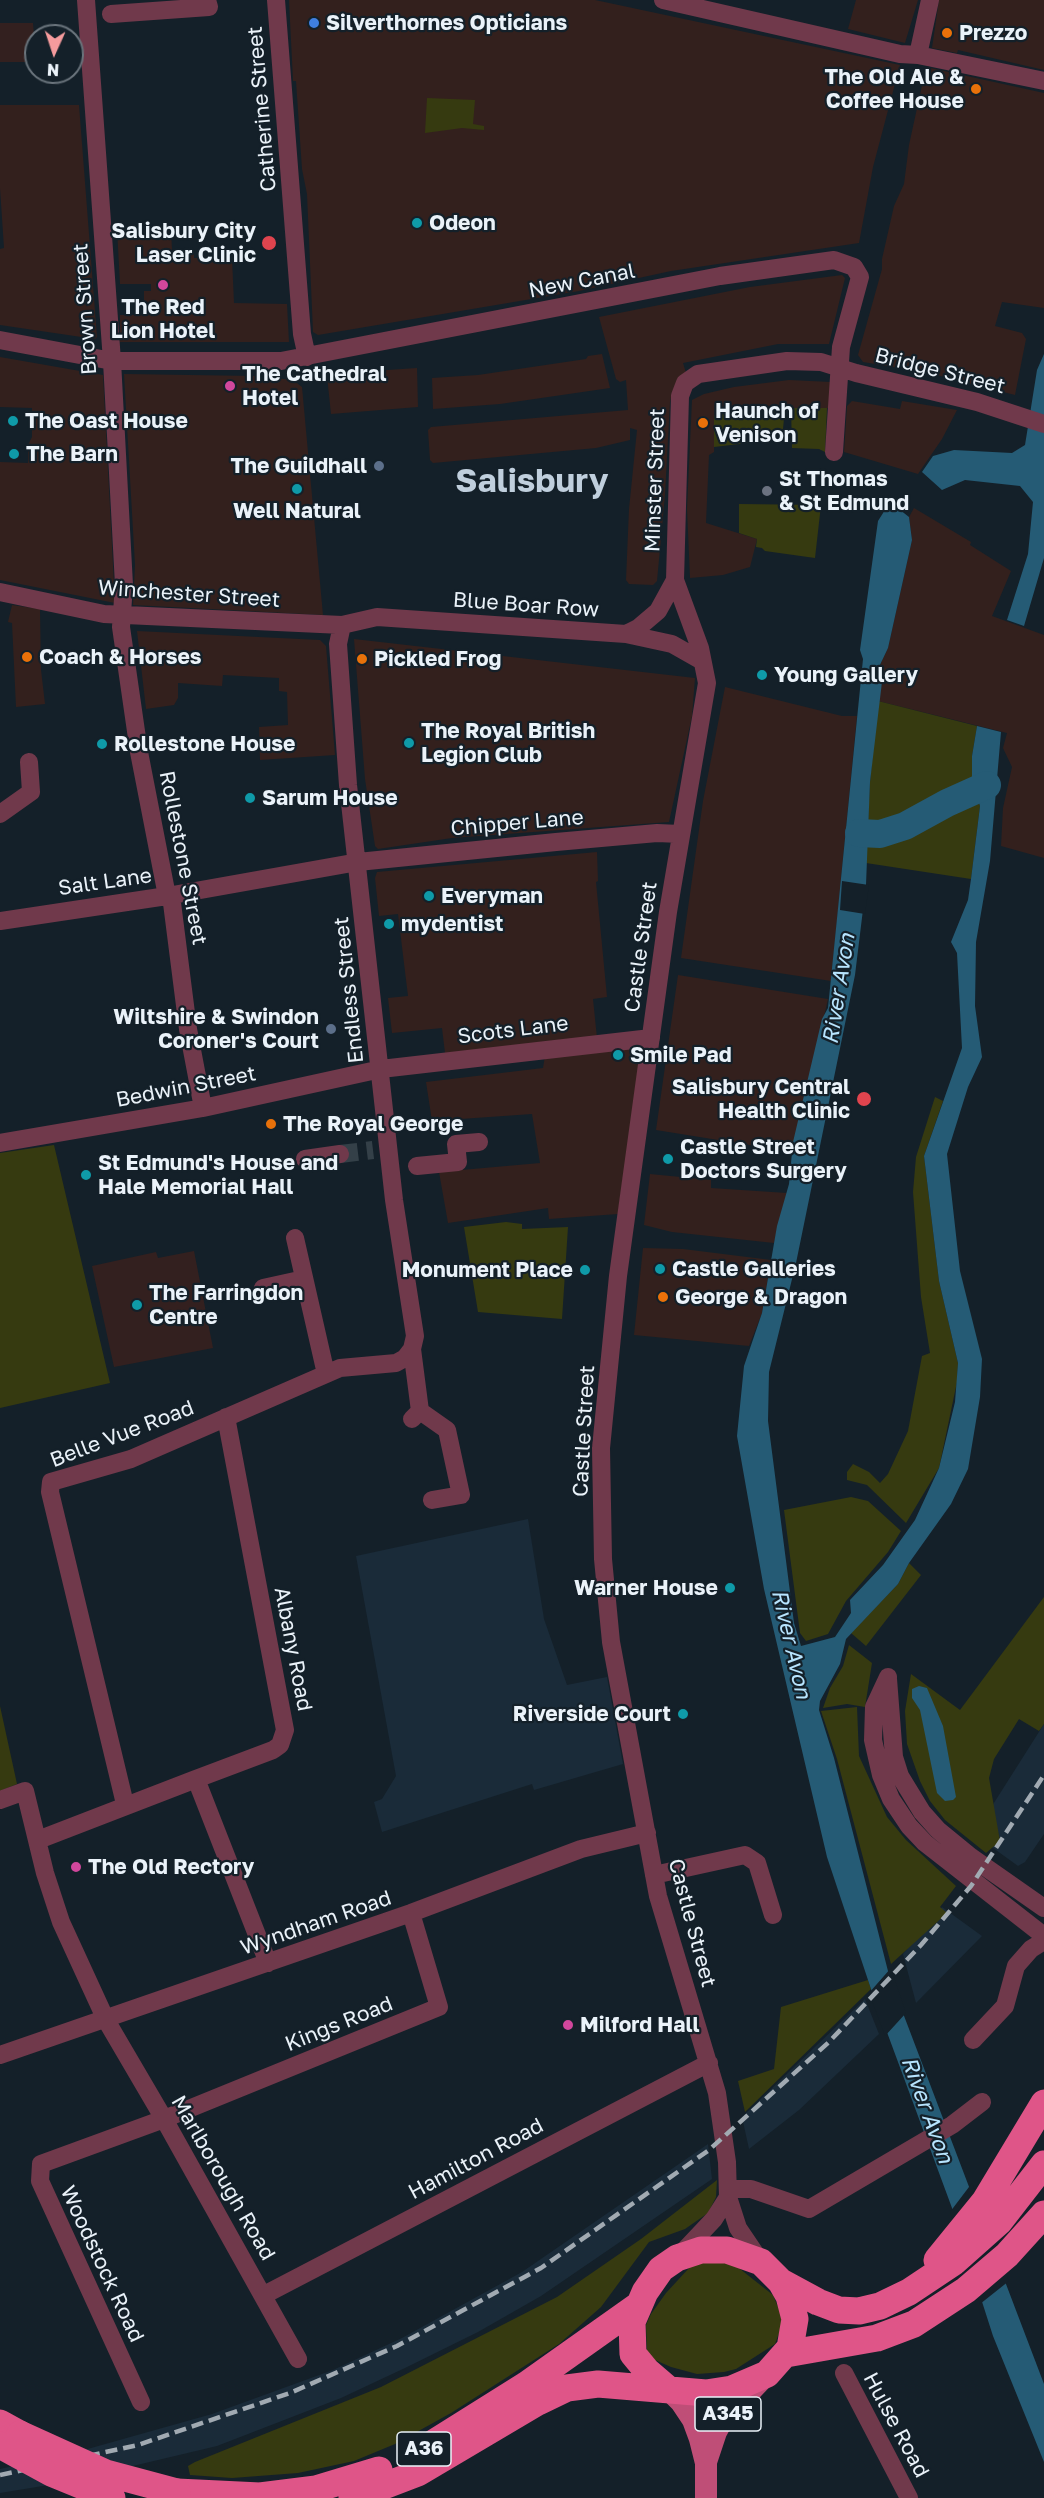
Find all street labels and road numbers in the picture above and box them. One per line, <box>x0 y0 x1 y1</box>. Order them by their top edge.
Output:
street label: Catherine Street <box>242 25 282 193</box>
street label: Brown Street <box>68 242 102 376</box>
street label: New Canal <box>527 258 637 304</box>
street label: Bridge Street <box>872 343 1008 399</box>
street label: Minster Street <box>640 408 670 552</box>
street label: Winchester Street <box>97 575 281 613</box>
street label: Blue Boar Row <box>452 587 600 623</box>
street label: Rollestone Street <box>154 769 212 947</box>
street label: Chipper Lane <box>449 805 585 841</box>
street label: Salt Lane <box>57 863 153 901</box>
street label: Castle Street <box>619 880 663 1014</box>
street label: Endless Street <box>329 916 369 1064</box>
street label: Scots Lane <box>456 1011 570 1049</box>
street label: Bedwin Street <box>114 1061 258 1113</box>
street label: Castle Street <box>568 1365 600 1497</box>
street label: Belle Vue Road <box>47 1395 197 1473</box>
street label: Albany Road <box>269 1585 317 1713</box>
street label: Castle Street <box>663 1856 721 1990</box>
street label: Wyndham Road <box>237 1885 395 1961</box>
street label: Kings Road <box>282 1991 396 2057</box>
street label: Marlborough Road <box>166 2091 280 2265</box>
street label: Hamilton Road <box>404 2113 548 2205</box>
street label: Woodstock Road <box>55 2182 149 2346</box>
street label: Hulse Road <box>858 2368 934 2482</box>
road number: A345 <box>695 2397 761 2431</box>
road number: A36 <box>397 2432 451 2466</box>

